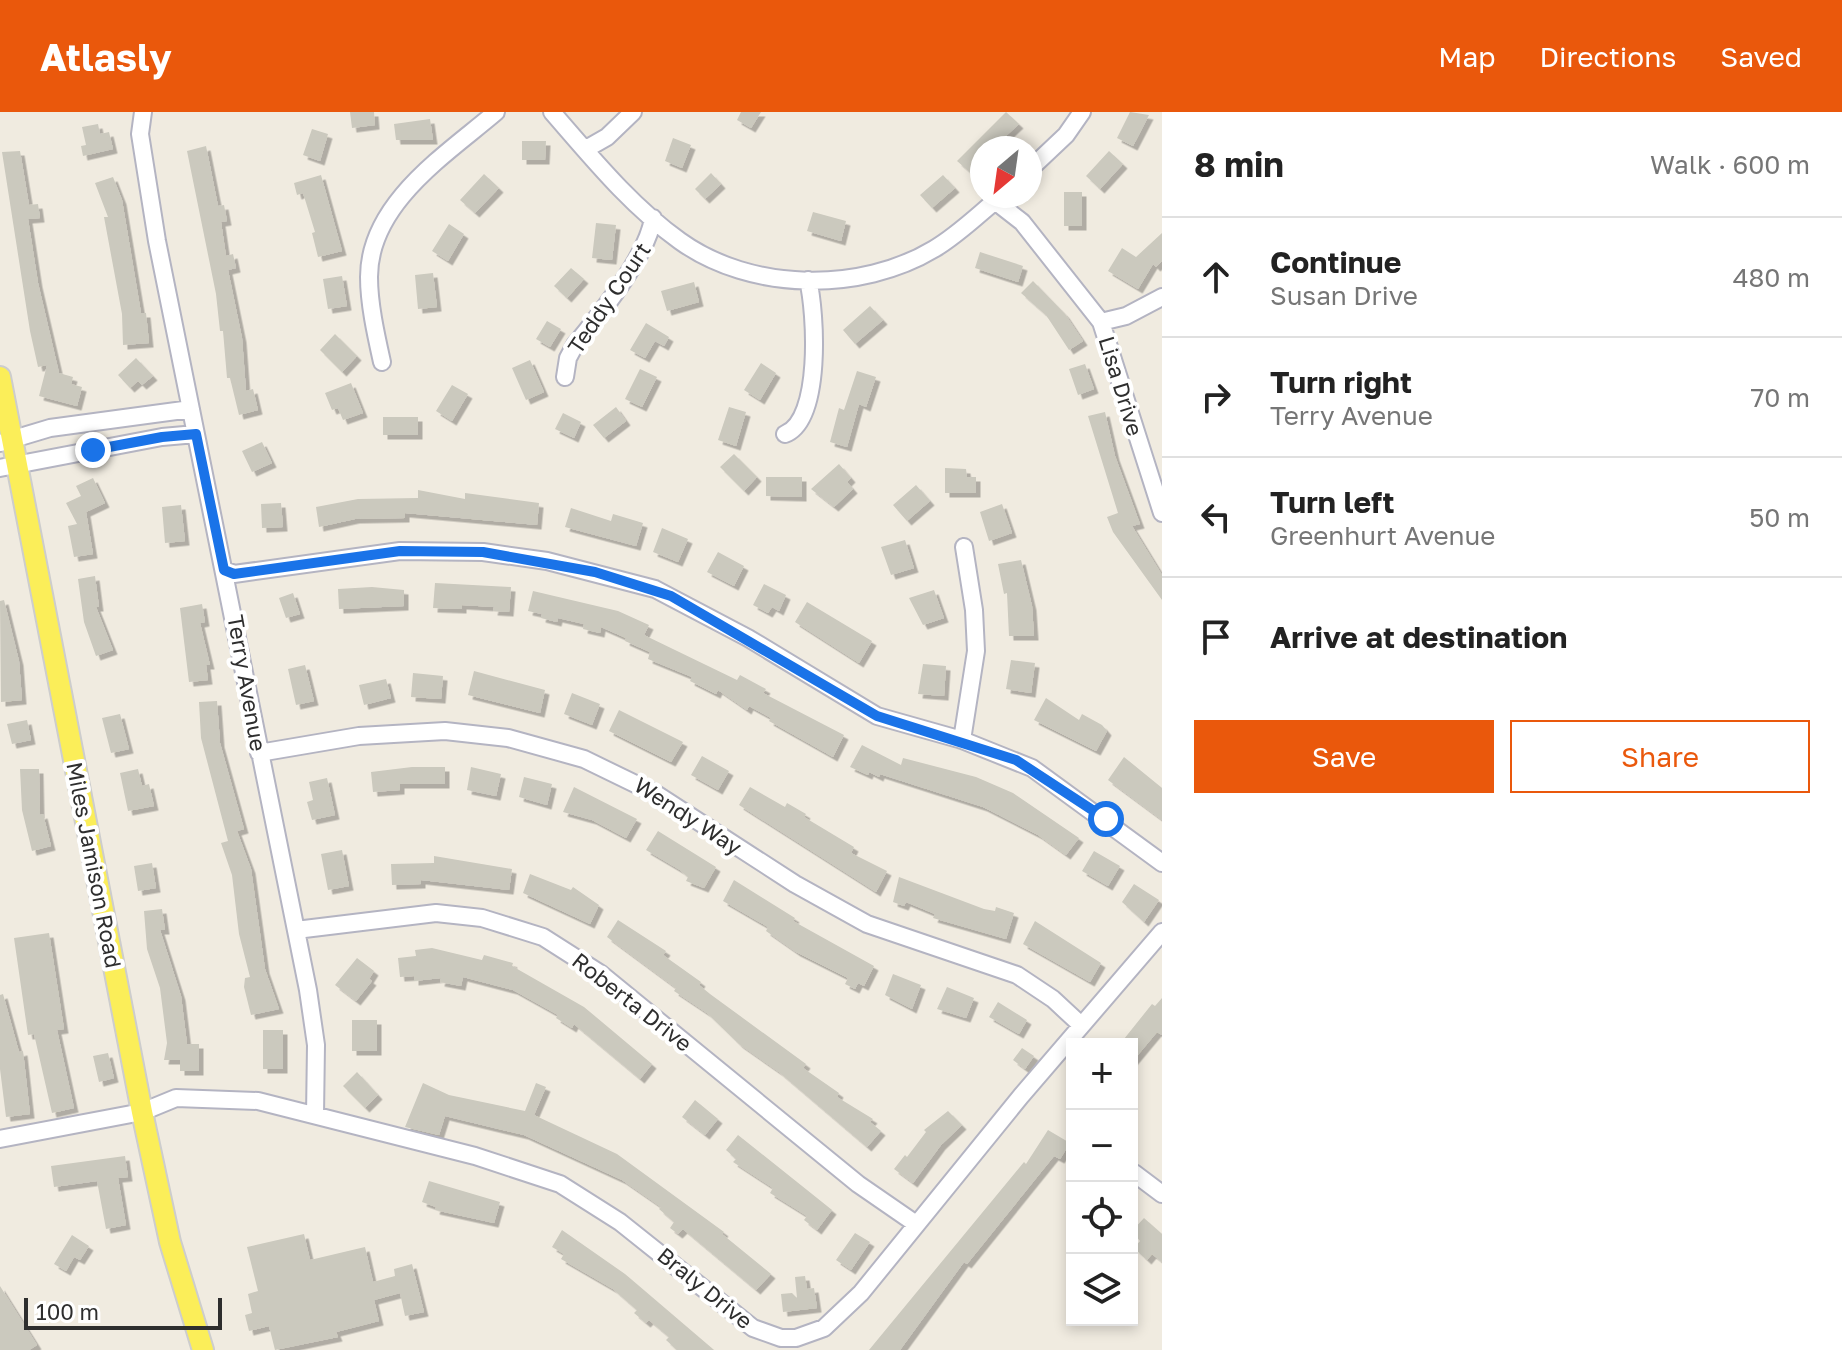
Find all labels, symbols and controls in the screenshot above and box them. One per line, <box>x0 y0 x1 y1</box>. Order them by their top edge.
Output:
text: Atlasly <box>40 34 172 79</box>
text: Map <box>1438 40 1495 73</box>
text: Directions <box>1539 40 1676 73</box>
text: Saved <box>1720 40 1802 73</box>
north arrow <box>970 136 1042 208</box>
text: 8 min <box>1194 144 1284 184</box>
text: Walk · 600 m <box>1650 149 1810 180</box>
street label: Teddy Court <box>561 237 656 359</box>
text: Continue <box>1270 244 1401 280</box>
icon: ahead <box>1194 255 1238 299</box>
text: 480 m <box>1733 262 1810 293</box>
text: Susan Drive <box>1270 280 1418 311</box>
street label: Lisa Drive <box>1094 333 1149 439</box>
text: Turn right <box>1270 364 1412 400</box>
icon: right <box>1194 375 1238 419</box>
text: 70 m <box>1751 382 1810 413</box>
text: Terry Avenue <box>1270 400 1433 431</box>
route end <box>75 432 111 468</box>
text: Turn left <box>1270 484 1395 520</box>
icon: left <box>1194 495 1238 539</box>
text: 50 m <box>1749 502 1810 533</box>
text: Greenhurt Avenue <box>1270 520 1495 551</box>
street label: Terry Avenue <box>222 613 273 753</box>
icon: arrive <box>1194 615 1238 659</box>
text: Arrive at destination <box>1270 619 1567 655</box>
button: Save <box>1194 720 1494 793</box>
button: Share <box>1510 720 1810 793</box>
street label: Miles Jamison Road <box>61 760 128 970</box>
street label: Wendy Way <box>630 771 747 860</box>
route start <box>1088 801 1124 837</box>
street label: Roberta Drive <box>567 946 698 1057</box>
map controls <box>1066 1038 1138 1326</box>
button: + <box>1066 1038 1138 1110</box>
button: − <box>1066 1110 1138 1182</box>
button: locate <box>1066 1182 1138 1254</box>
street label: Braly Drive <box>652 1241 758 1334</box>
button: layers <box>1066 1254 1138 1326</box>
scale bar <box>24 1294 222 1330</box>
text: 100 m <box>36 1298 99 1325</box>

